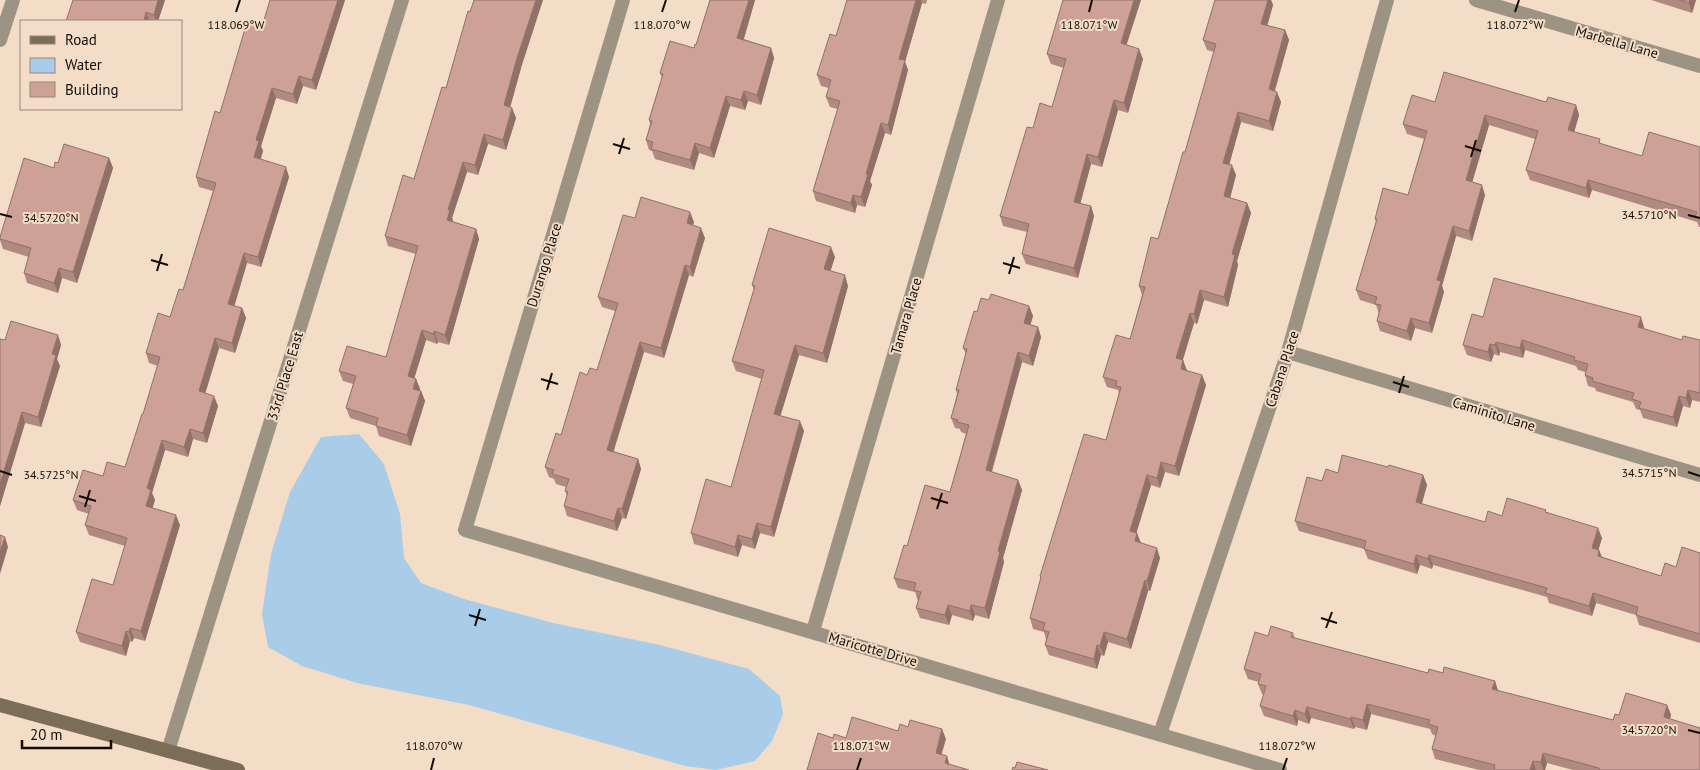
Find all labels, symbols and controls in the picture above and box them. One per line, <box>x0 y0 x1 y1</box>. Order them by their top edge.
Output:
text: 118.069°W <box>208 17 264 32</box>
text: 118.070°W <box>634 17 690 32</box>
text: 118.071°W <box>1061 17 1117 32</box>
text: 118.072°W <box>1487 17 1543 32</box>
legend <box>20 20 182 110</box>
street label: Marbella Lane <box>1574 22 1660 62</box>
text: Road <box>65 30 97 49</box>
text: Water <box>65 55 102 74</box>
text: Building <box>65 80 119 99</box>
text: 34.5710°N <box>1622 207 1676 222</box>
text: 34.5720°N <box>24 210 78 225</box>
street label: Durango Place <box>523 221 565 309</box>
street label: Tamara Place <box>886 276 926 356</box>
street label: Cabana Place <box>1261 328 1303 410</box>
street label: 33rd Place East <box>263 329 307 423</box>
street label: Caminito Lane <box>1450 393 1538 435</box>
text: 34.5715°N <box>1622 465 1676 480</box>
text: 34.5725°N <box>24 467 78 482</box>
street label: Maricotte Drive <box>826 628 920 670</box>
scale bar <box>22 718 111 750</box>
text: 34.5720°N <box>1622 722 1676 737</box>
text: 20 m <box>30 725 63 744</box>
text: 118.070°W <box>406 738 462 753</box>
text: 118.071°W <box>833 738 889 753</box>
text: 118.072°W <box>1259 738 1315 753</box>

